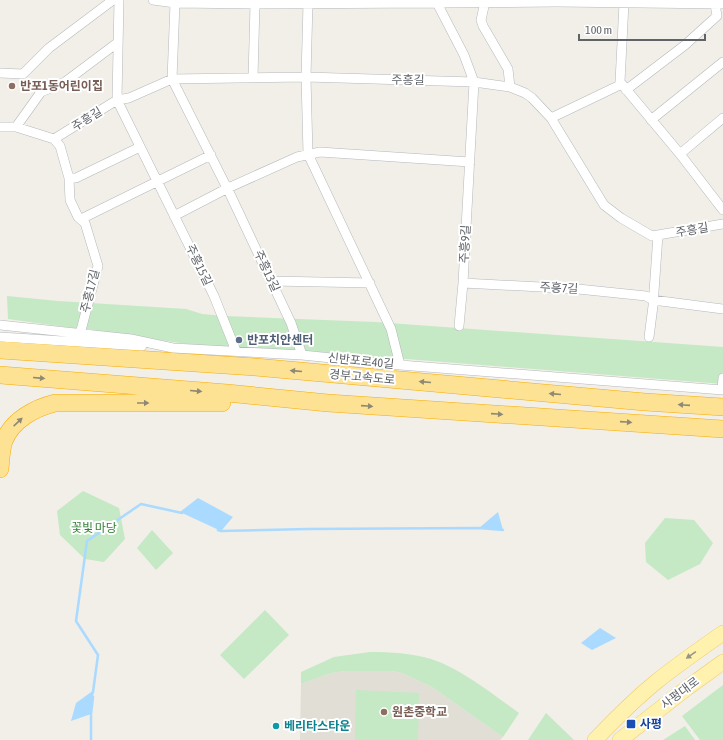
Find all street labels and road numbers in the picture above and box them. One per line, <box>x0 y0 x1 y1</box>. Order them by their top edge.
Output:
street label: 주흥길 <box>391 73 425 87</box>
street label: 주흥길 <box>69 104 105 134</box>
street label: 주흥길 <box>674 220 710 240</box>
street label: 주흥9길 <box>457 224 473 264</box>
street label: 주흥15길 <box>183 242 215 288</box>
street label: 주흥13길 <box>251 248 283 294</box>
street label: 주흥17길 <box>78 268 102 314</box>
street label: 주흥7길 <box>539 280 579 296</box>
street label: 신반포로40길 <box>327 351 395 371</box>
street label: 경부고속도로 <box>328 367 396 387</box>
street label: 사평대로 <box>658 674 702 712</box>

